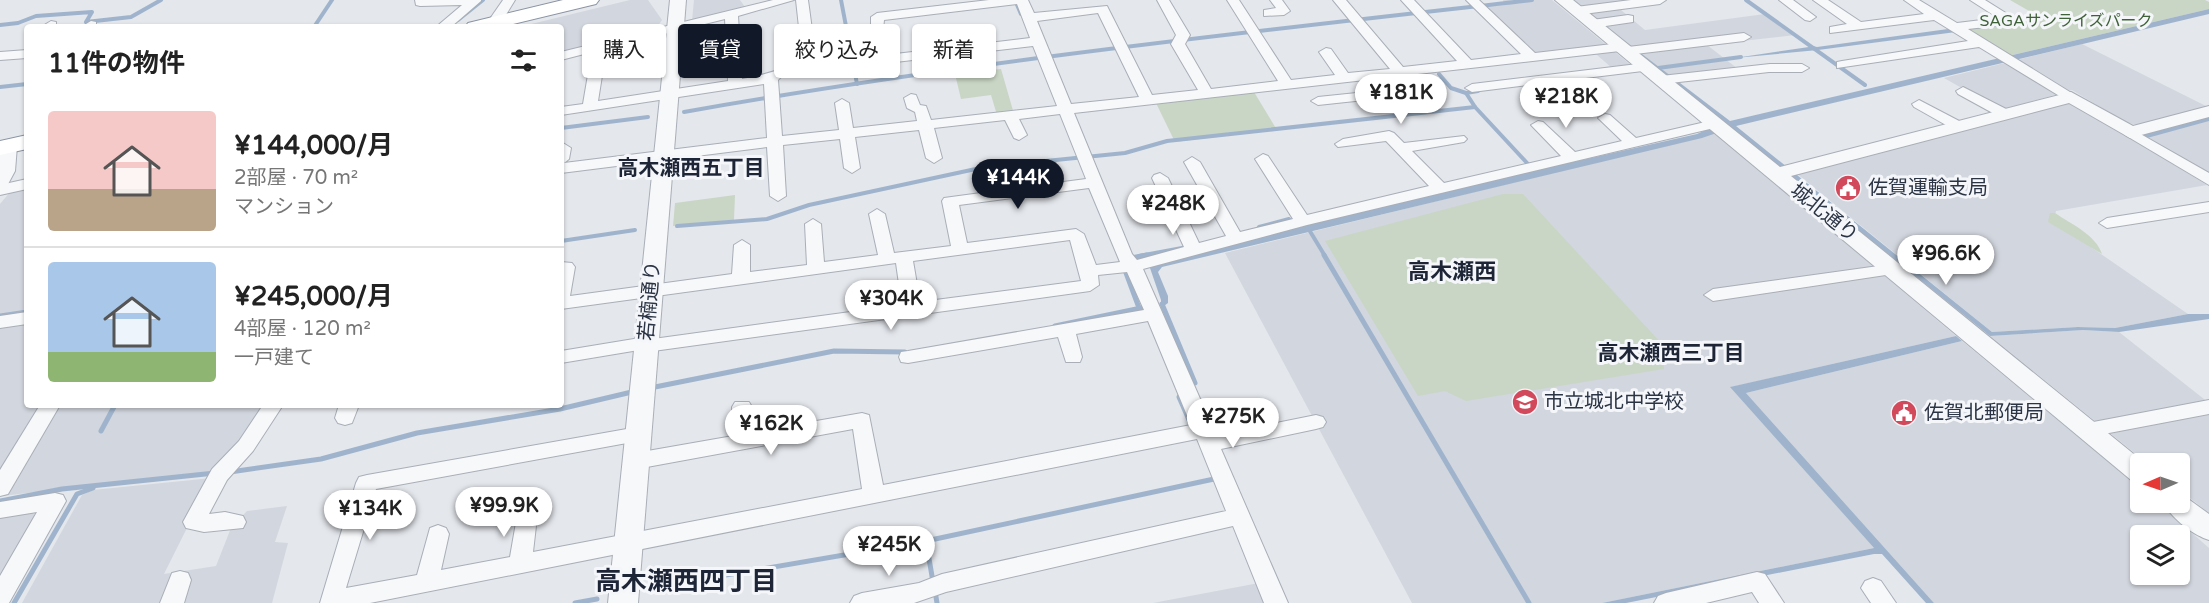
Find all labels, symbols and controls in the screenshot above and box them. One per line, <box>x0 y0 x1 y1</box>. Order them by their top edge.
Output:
park label: SAGAサンライズパーク <box>1979 11 2153 31</box>
chip: 購入 <box>582 24 666 78</box>
chip: 賃貸 <box>678 24 762 78</box>
chip: 絞り込み <box>774 24 900 78</box>
chip: 新着 <box>912 24 996 78</box>
icon: filters <box>507 44 540 77</box>
text: 11件の物件 <box>48 48 185 79</box>
pin: ¥181K <box>1359 74 1443 125</box>
pin: ¥218K <box>1524 78 1608 129</box>
text: ¥181K <box>1369 81 1433 105</box>
text: ¥218K <box>1534 85 1598 109</box>
text: ¥144,000/月 <box>234 130 393 161</box>
icon: home <box>96 135 168 207</box>
district label: 高木瀬西五丁目 <box>618 156 765 181</box>
pin: ¥144K <box>976 159 1060 210</box>
text: 2部屋 · 70 m² <box>234 166 358 190</box>
text: ¥144K <box>986 166 1050 190</box>
public building icon: 佐賀運輸支局 <box>1833 173 1863 203</box>
place label: 佐賀運輸支局 <box>1868 176 1988 200</box>
street label: 城北通り <box>1785 179 1863 247</box>
pin: ¥248K <box>1131 185 1215 236</box>
text: ¥248K <box>1141 192 1205 216</box>
text: マンション <box>234 195 334 219</box>
pin: ¥96.6K <box>1897 235 1995 286</box>
text: ¥96.6K <box>1911 242 1981 266</box>
district label: 高木瀬西 <box>1408 259 1496 285</box>
street label: 若楠通り <box>635 260 665 342</box>
pin: ¥304K <box>849 280 933 331</box>
text: ¥245,000/月 <box>234 281 393 312</box>
icon: home <box>96 286 168 358</box>
text: ¥304K <box>859 287 923 311</box>
text: 4部屋 · 120 m² <box>234 317 371 341</box>
district label: 高木瀬西三丁目 <box>1598 341 1745 366</box>
text: 一戸建て <box>234 346 314 370</box>
school or university icon: 市立城北中学校 <box>1510 387 1540 417</box>
place label: 市立城北中学校 <box>1544 390 1684 414</box>
pin: ¥275K <box>1191 398 1275 449</box>
public building icon: 佐賀北郵便局 <box>1889 398 1919 428</box>
place label: 佐賀北郵便局 <box>1924 401 2044 425</box>
pin: ¥162K <box>729 405 813 456</box>
text: ¥275K <box>1201 405 1265 429</box>
text: ¥162K <box>739 412 803 436</box>
north arrow <box>2130 453 2190 513</box>
map controls <box>2130 453 2190 585</box>
pin: ¥99.9K <box>455 487 553 538</box>
pin: ¥134K <box>328 490 412 541</box>
text: ¥99.9K <box>469 494 539 518</box>
text: ¥134K <box>338 497 402 521</box>
button: layers <box>2130 525 2190 585</box>
pin: ¥245K <box>847 526 931 577</box>
text: ¥245K <box>857 533 921 557</box>
district label: 高木瀬西四丁目 <box>595 566 777 597</box>

